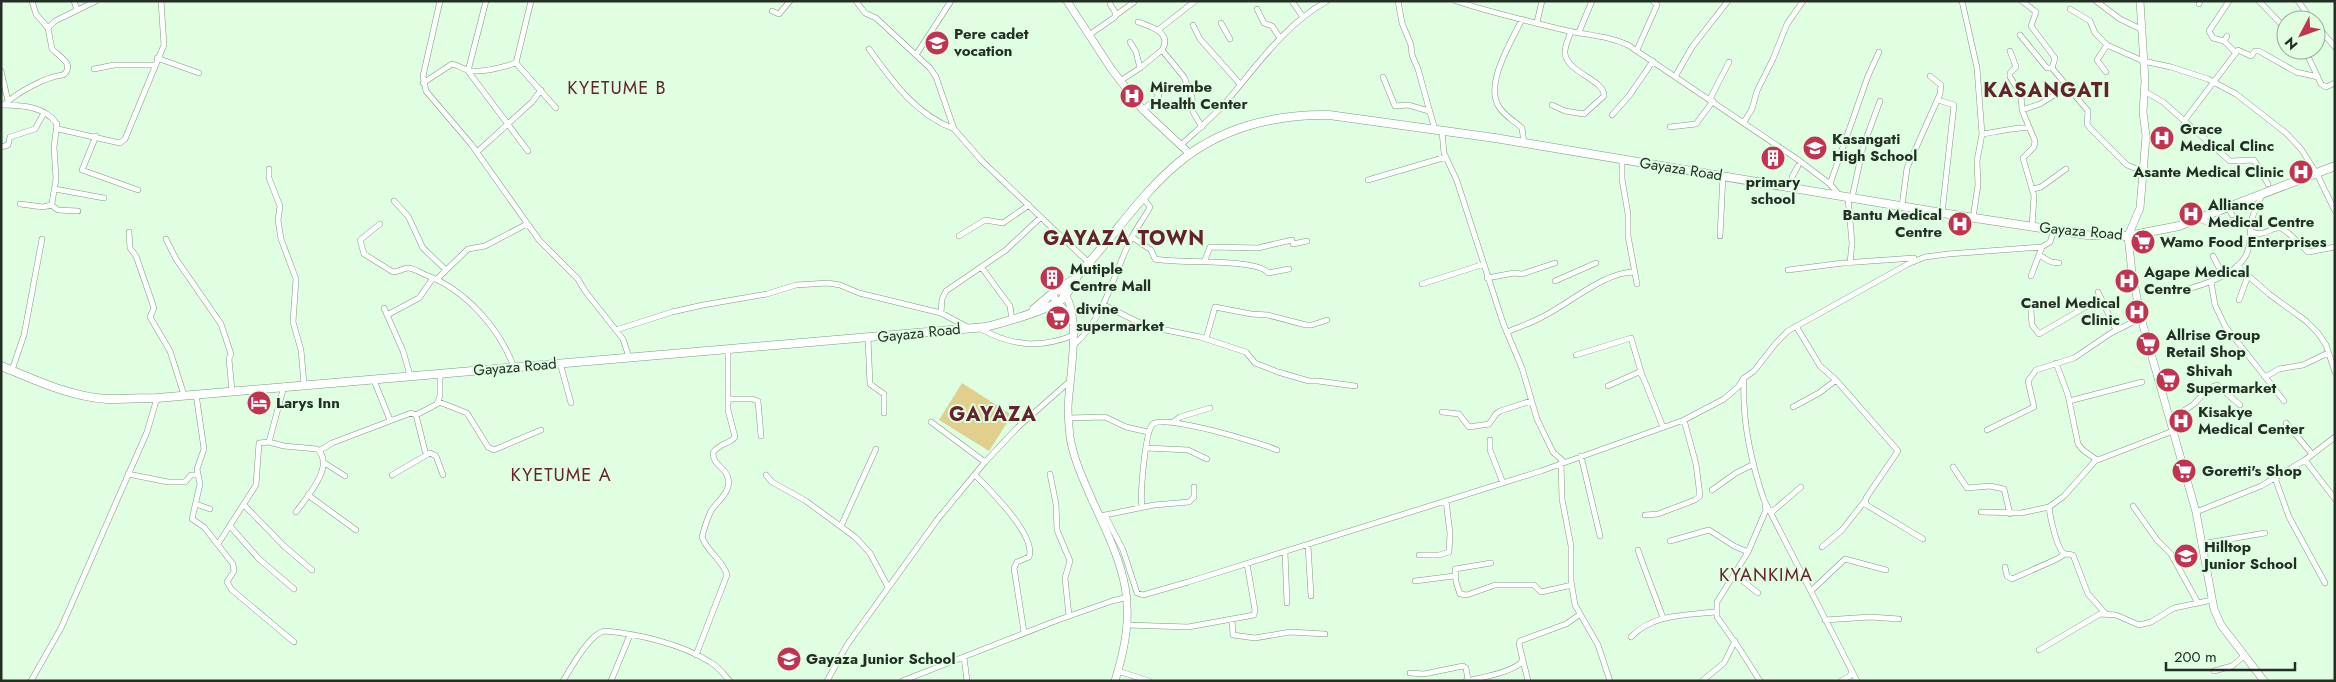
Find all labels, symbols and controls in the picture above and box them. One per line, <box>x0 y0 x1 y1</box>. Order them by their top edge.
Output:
north arrow <box>2276 10 2326 60</box>
place label: Pere cadet vocation <box>953 23 1029 62</box>
school or university icon: Pere cadet vocation <box>924 30 950 56</box>
text: N <box>2280 33 2302 54</box>
district label: KYETUME B <box>567 75 667 101</box>
place label: Mirembe Health Center <box>1150 76 1248 115</box>
district label: KASANGATI <box>1983 76 2111 105</box>
hospital icon: Mirembe Health Center <box>1119 83 1145 109</box>
place label: Grace Medical Clinc <box>2180 118 2274 157</box>
hospital icon: Grace Medical Clinc <box>2149 125 2175 151</box>
place label: Kasangati High School <box>1832 128 1917 167</box>
school or university icon: Kasangati High School <box>1802 135 1828 161</box>
building icon: primary school <box>1760 145 1786 171</box>
street label: Gayaza Road <box>1638 152 1724 186</box>
hospital icon: Asante Medical Clinic <box>2288 159 2314 185</box>
place label: Asante Medical Clinic <box>2132 161 2284 183</box>
place label: primary school <box>1746 171 1800 210</box>
place label: Alliance Medical Centre <box>2207 194 2315 233</box>
hospital icon: Alliance Medical Centre <box>2178 201 2204 227</box>
place label: Bantu Medical Centre <box>1843 204 1942 243</box>
hospital icon: Bantu Medical Centre <box>1947 211 1973 237</box>
street label: Gayaza Road <box>2038 216 2124 246</box>
district label: GAYAZA TOWN <box>1043 224 1205 253</box>
supermarket icon: Wamo Food Enterprises <box>2130 229 2156 255</box>
place label: Wamo Food Enterprises <box>2160 231 2327 253</box>
place label: Mutiple Centre Mall <box>1070 258 1151 297</box>
place label: Agape Medical Centre <box>2143 261 2250 300</box>
building icon: Mutiple Centre Mall <box>1039 265 1065 291</box>
hospital icon: Agape Medical Centre <box>2114 268 2140 294</box>
place label: Canel Medical Clinic <box>2021 292 2120 331</box>
place label: divine supermarket <box>1076 298 1164 337</box>
hospital icon: Canel Medical Clinic <box>2124 299 2150 325</box>
supermarket icon: divine supermarket <box>1045 305 1071 331</box>
street label: Gayaza Road <box>876 318 962 348</box>
place label: Allrise Group Retail Shop <box>2165 324 2260 363</box>
supermarket icon: Allrise Group Retail Shop <box>2135 331 2161 357</box>
street label: Gayaza Road <box>472 352 558 382</box>
place label: Shivah Supermarket <box>2186 360 2277 399</box>
supermarket icon: Shivah Supermarket <box>2155 367 2181 393</box>
hotel icon: Larys Inn <box>246 390 272 416</box>
place label: Larys Inn <box>276 392 340 414</box>
district label: GAYAZA <box>949 400 1037 429</box>
place label: Kisakye Medical Center <box>2198 401 2306 440</box>
hospital icon: Kisakye Medical Center <box>2168 408 2194 434</box>
supermarket icon: Goretti's Shop <box>2171 458 2197 484</box>
place label: Goretti's Shop <box>2202 460 2302 482</box>
district label: KYETUME A <box>510 462 612 488</box>
place label: Hilltop Junior School <box>2201 536 2297 575</box>
school or university icon: Hilltop Junior School <box>2173 543 2199 569</box>
district label: KYANKIMA <box>1719 562 1813 588</box>
scale bar <box>2166 640 2295 672</box>
school or university icon: Gayaza Junior School <box>776 646 802 672</box>
text: 200 m <box>2174 646 2217 668</box>
place label: Gayaza Junior School <box>806 648 955 670</box>

